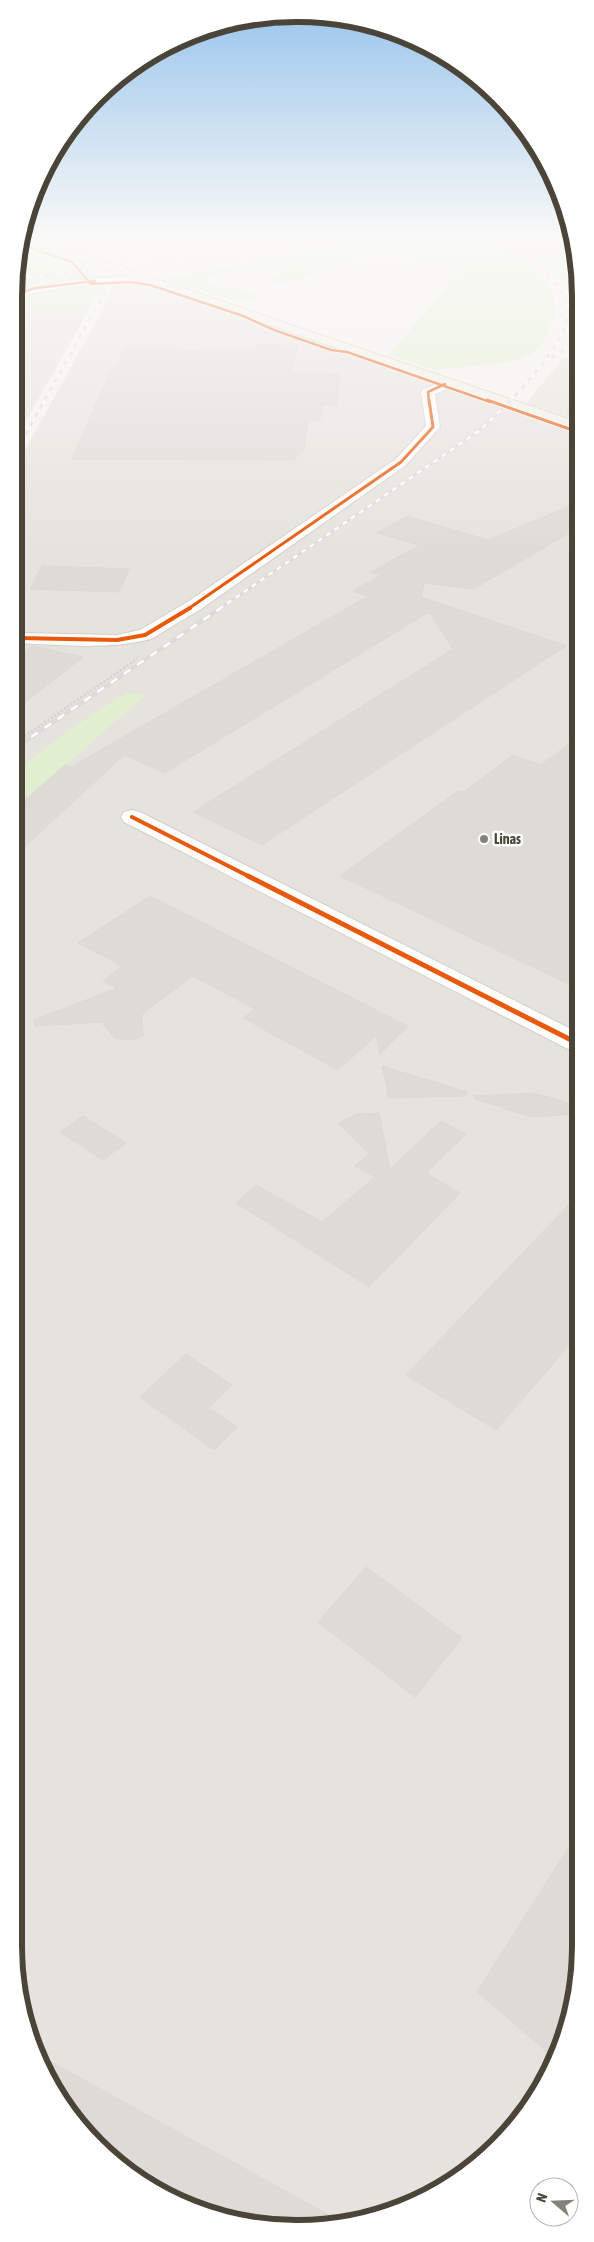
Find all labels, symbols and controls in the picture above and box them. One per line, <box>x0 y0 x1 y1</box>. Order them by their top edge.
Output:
place label: Linas <box>494 831 521 847</box>
marker: Linas <box>478 833 490 845</box>
north arrow <box>529 2177 579 2227</box>
text: N <box>533 2191 551 2204</box>

